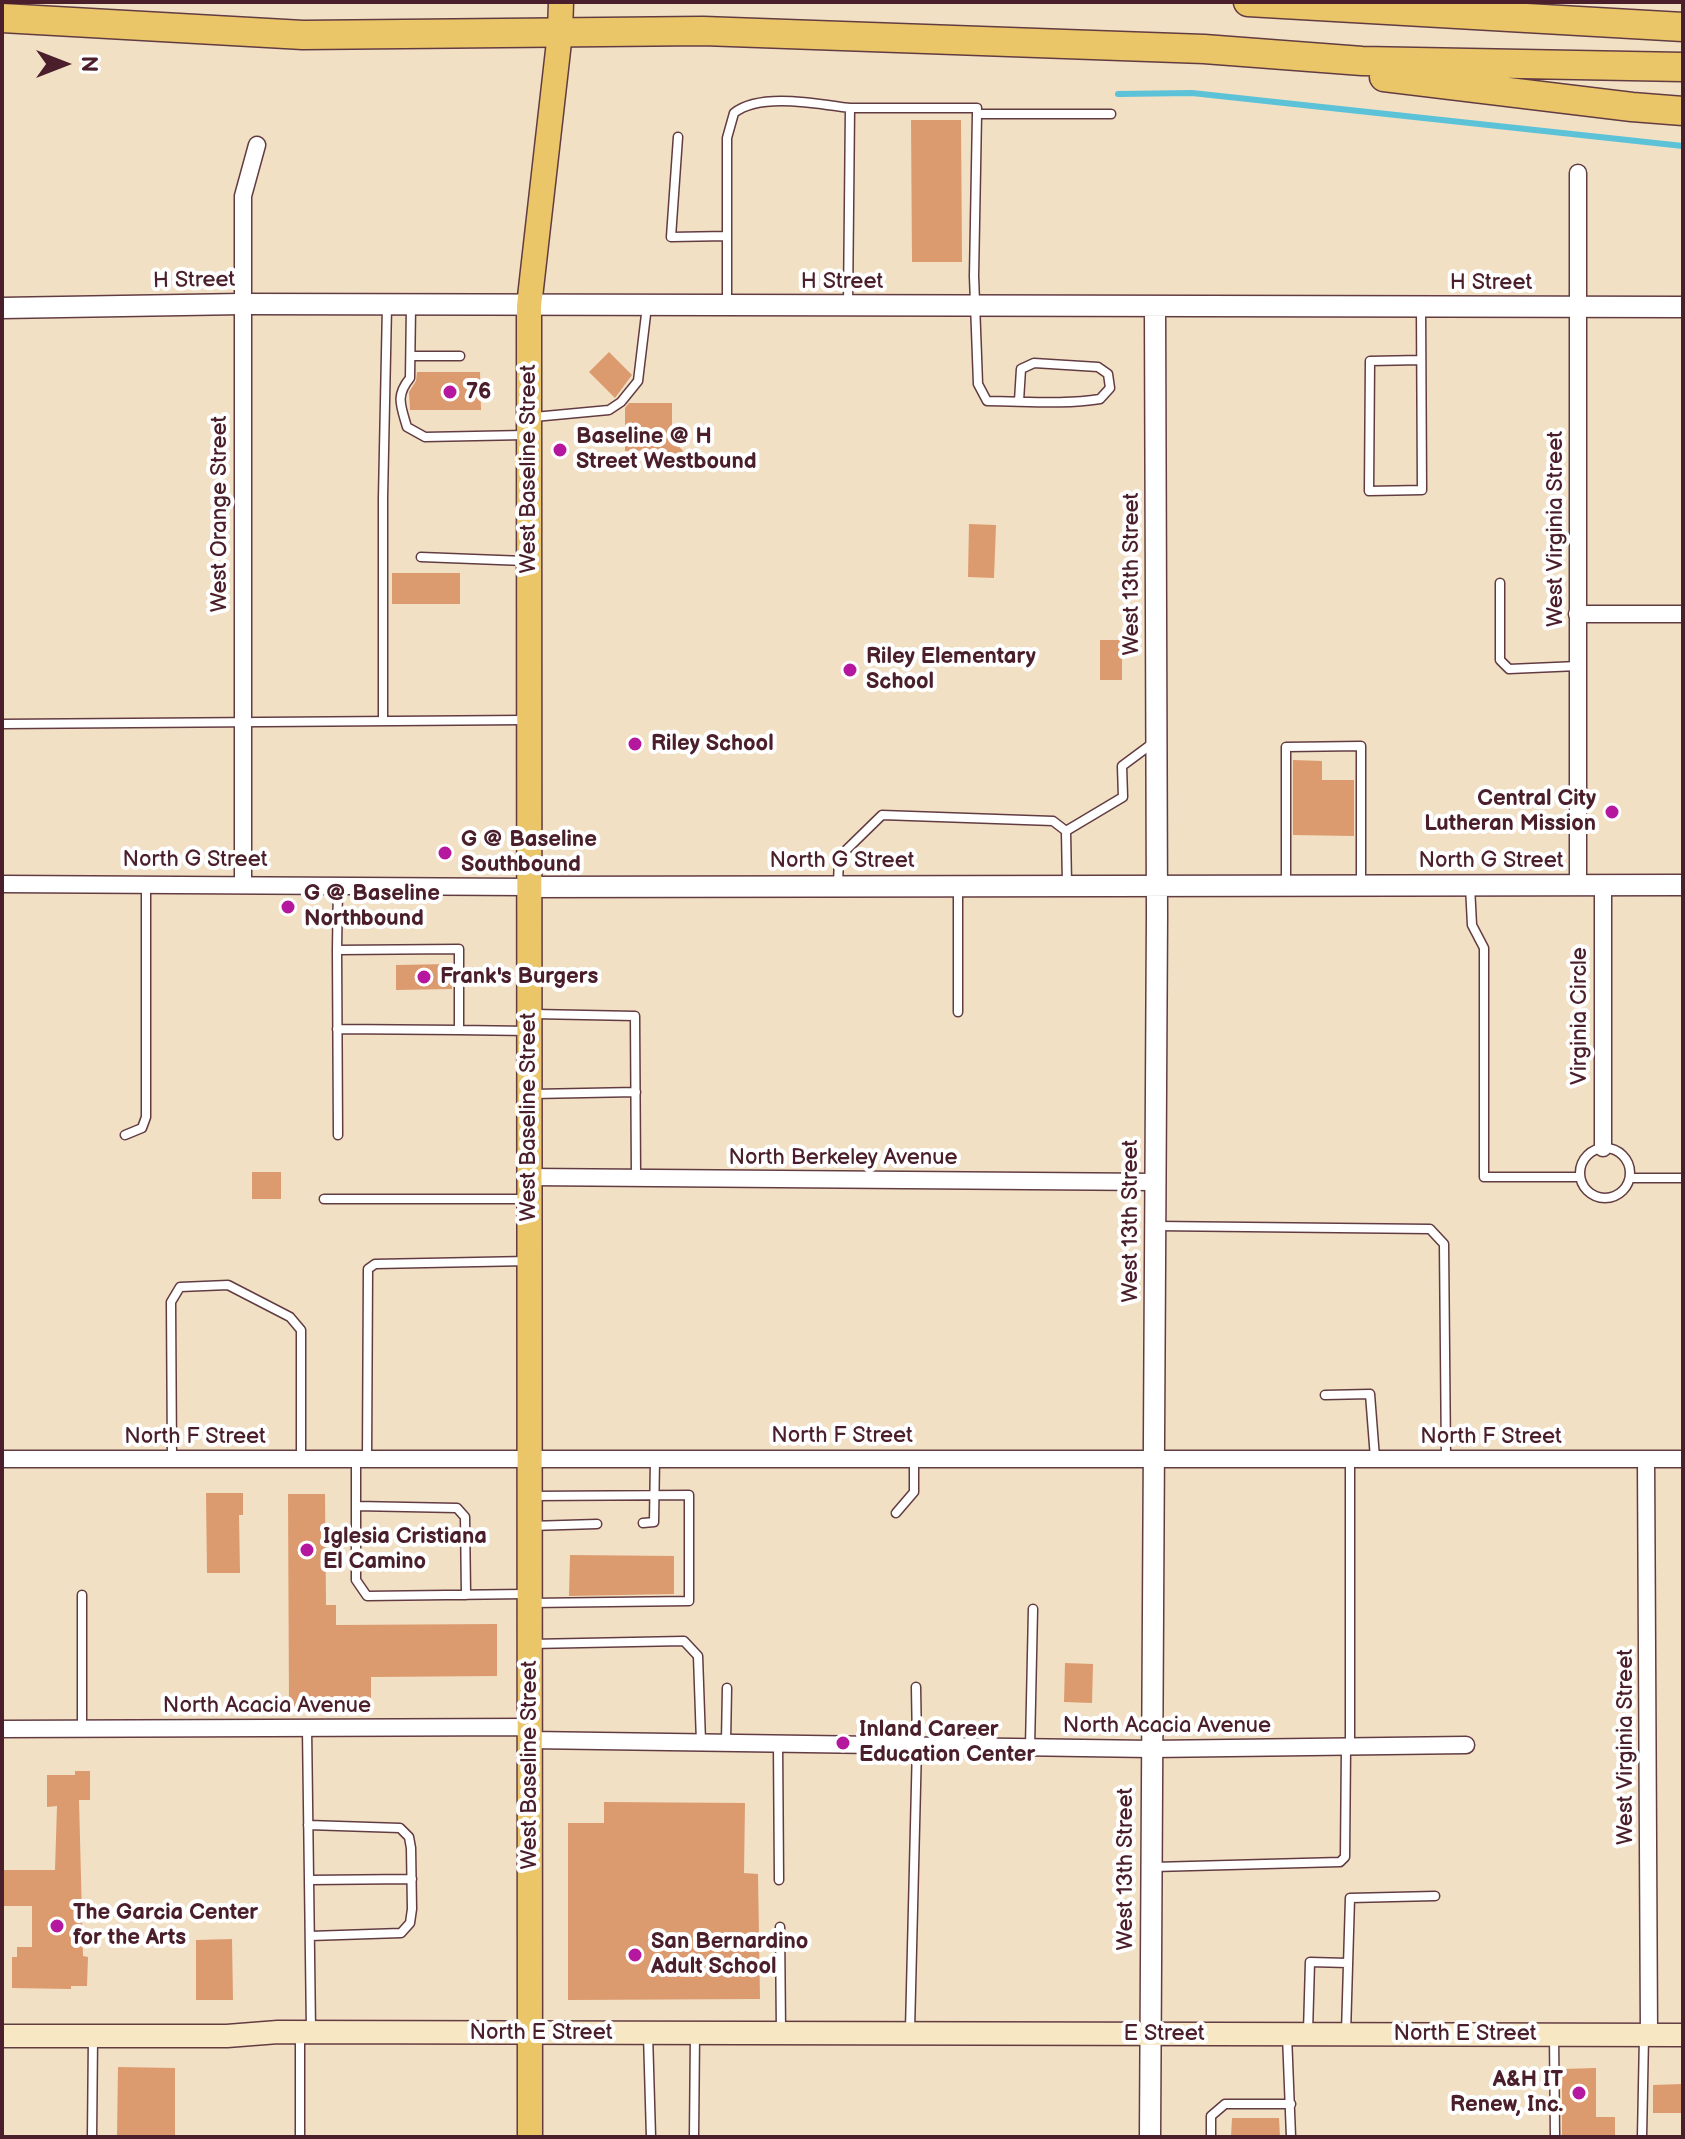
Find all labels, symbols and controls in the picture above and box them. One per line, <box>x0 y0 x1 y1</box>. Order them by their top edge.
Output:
north arrow <box>24 24 104 104</box>
text: N <box>75 56 102 72</box>
street label: H Street <box>153 267 235 295</box>
street label: H Street <box>801 269 883 295</box>
street label: H Street <box>1450 270 1532 296</box>
street label: West Baseline Street <box>516 365 542 573</box>
place label: 76 <box>466 379 491 405</box>
marker: 76 <box>441 383 459 401</box>
street label: West Orange Street <box>207 416 233 612</box>
place label: Baseline @ H Street Westbound <box>576 424 757 476</box>
street label: West Virginia Street <box>1543 431 1569 627</box>
marker: Baseline @ H Street Westbound <box>551 441 569 459</box>
street label: West 13th Street <box>1119 493 1145 655</box>
place label: Riley Elementary School <box>866 644 1036 696</box>
marker: Riley Elementary School <box>841 661 859 679</box>
place label: Riley School <box>651 731 774 757</box>
marker: Riley School <box>626 735 644 753</box>
place label: Central City Lutheran Mission <box>1424 786 1596 838</box>
marker: Central City Lutheran Mission <box>1603 803 1621 821</box>
place label: G @ Baseline Southbound <box>461 827 597 878</box>
marker: G @ Baseline Southbound <box>436 844 454 862</box>
street label: North G Street <box>123 847 267 873</box>
street label: North G Street <box>770 848 914 874</box>
street label: North G Street <box>1419 848 1563 874</box>
place label: G @ Baseline Northbound <box>304 881 440 932</box>
marker: G @ Baseline Northbound <box>279 898 297 916</box>
street label: Virginia Circle <box>1567 947 1593 1085</box>
place label: Frank's Burgers <box>440 964 598 990</box>
marker: Frank's Burgers <box>415 968 433 986</box>
street label: West Baseline Street <box>516 1013 542 1221</box>
street label: West 13th Street <box>1118 1140 1144 1302</box>
street label: North Berkeley Avenue <box>729 1145 957 1171</box>
street label: North F Street <box>771 1423 913 1449</box>
street label: North F Street <box>124 1424 266 1450</box>
street label: North F Street <box>1420 1424 1562 1450</box>
place label: Iglesia Cristiana El Camino <box>323 1524 487 1576</box>
marker: Iglesia Cristiana El Camino <box>298 1541 316 1559</box>
street label: West Virginia Street <box>1613 1649 1639 1845</box>
street label: West Baseline Street <box>517 1661 543 1869</box>
street label: North Acacia Avenue <box>163 1693 371 1719</box>
street label: North Acacia Avenue <box>1063 1713 1271 1739</box>
place label: Inland Career Education Center <box>859 1717 1035 1768</box>
marker: Inland Career Education Center <box>834 1734 852 1752</box>
street label: West 13th Street <box>1113 1788 1139 1950</box>
place label: The Garcia Center for the Arts <box>73 1900 258 1952</box>
marker: The Garcia Center for the Arts <box>48 1917 66 1935</box>
place label: San Bernardino Adult School <box>651 1929 808 1980</box>
marker: San Bernardino Adult School <box>626 1946 644 1964</box>
street label: North E Street <box>470 2020 612 2046</box>
street label: E Street <box>1124 2021 1204 2047</box>
street label: North E Street <box>1394 2021 1536 2047</box>
place label: A&H IT Renew, Inc. <box>1450 2067 1563 2118</box>
marker: A&H IT Renew, Inc. <box>1570 2084 1588 2102</box>

